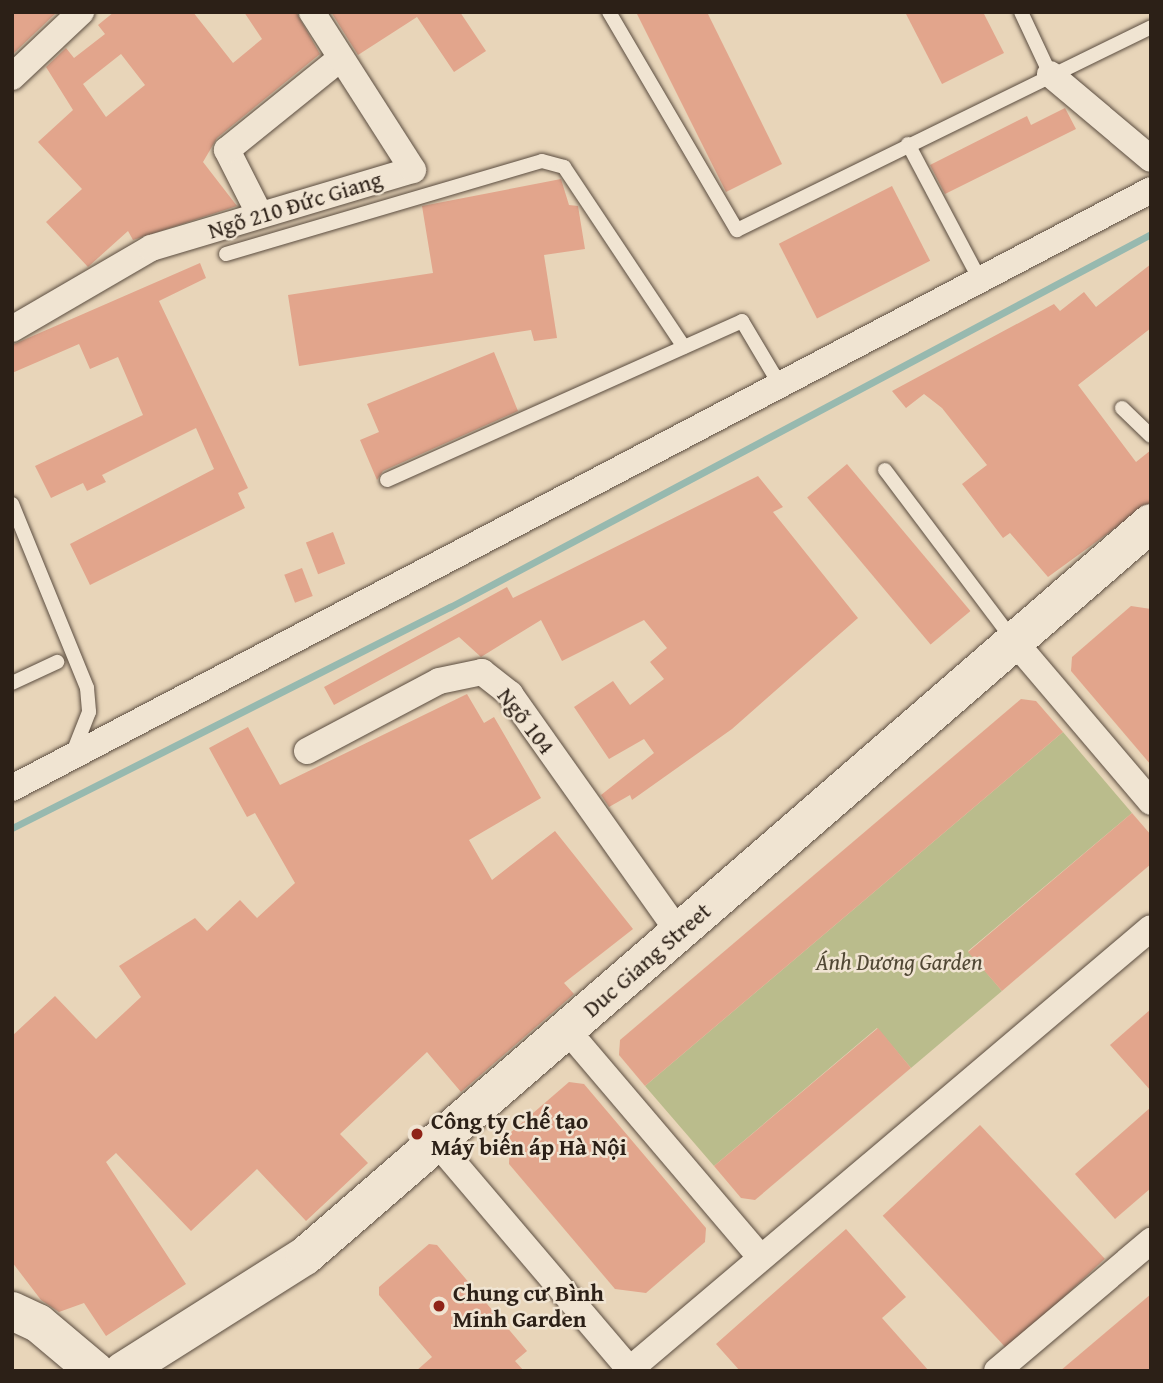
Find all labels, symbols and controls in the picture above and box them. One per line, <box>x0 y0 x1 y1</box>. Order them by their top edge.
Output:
street label: Ngõ 210 Đức Giang <box>205 165 385 245</box>
street label: Ngõ 104 <box>492 682 560 760</box>
street label: Duc Giang Street <box>578 897 716 1023</box>
park label: Ánh Dương Garden <box>815 948 983 976</box>
place label: Công ty Chế tạo Máy biến áp Hà Nội <box>431 1107 627 1161</box>
marker: Công ty Chế tạo Máy biến áp Hà Nội <box>409 1126 425 1142</box>
place label: Chung cư Bình Minh Garden <box>453 1279 604 1333</box>
marker: Chung cư Bình Minh Garden <box>431 1298 447 1314</box>

